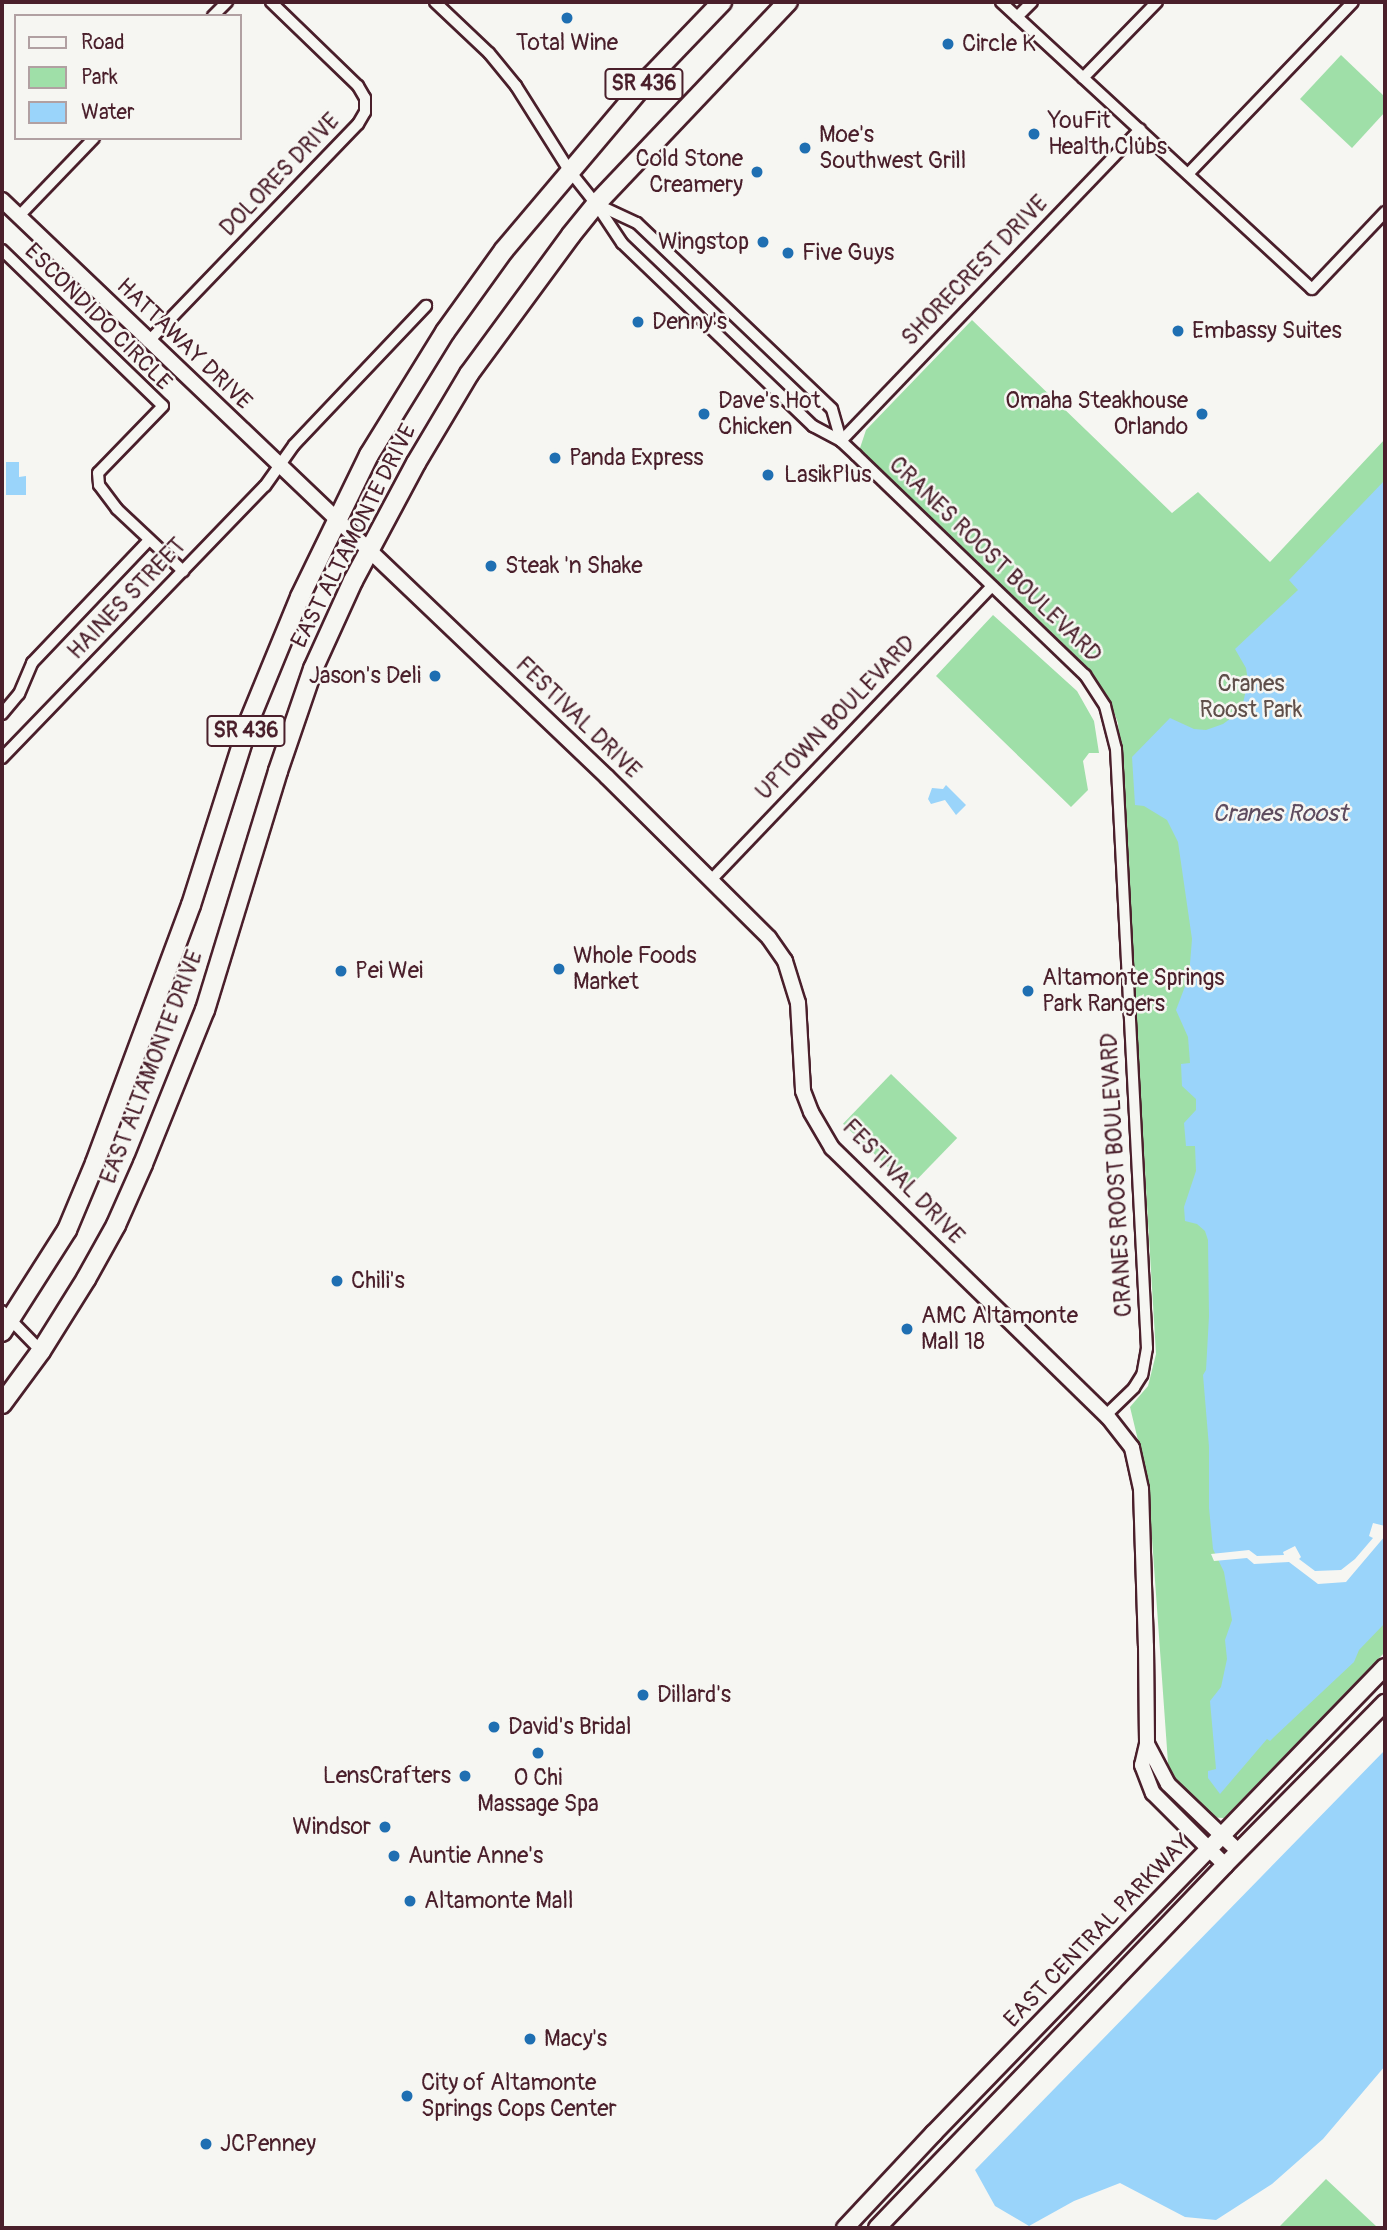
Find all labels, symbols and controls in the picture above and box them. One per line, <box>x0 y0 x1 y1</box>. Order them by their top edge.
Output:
marker: Total Wine <box>559 10 575 26</box>
legend <box>14 14 242 140</box>
text: Road <box>81 29 125 56</box>
place label: Total Wine <box>516 29 618 57</box>
place label: Circle K <box>962 30 1036 58</box>
marker: Circle K <box>940 36 956 52</box>
text: Park <box>81 64 118 91</box>
road number: SR 436 <box>604 66 684 102</box>
text: Water <box>81 99 134 126</box>
place label: YouFit Health Clubs <box>1048 107 1167 161</box>
street label: DOLORES DRIVE <box>214 108 346 242</box>
place label: Moe's Southwest Grill <box>819 121 966 175</box>
marker: YouFit Health Clubs <box>1026 126 1042 142</box>
marker: Moe's Southwest Grill <box>797 140 813 156</box>
place label: Cold Stone Creamery <box>636 145 743 199</box>
marker: Cold Stone Creamery <box>749 164 765 180</box>
street label: SHORECREST DRIVE <box>896 190 1054 352</box>
place label: Wingstop <box>658 228 749 256</box>
marker: Wingstop <box>755 234 771 250</box>
street label: ESCONDIDO CIRCLE <box>19 238 177 396</box>
place label: Five Guys <box>802 239 894 267</box>
marker: Five Guys <box>780 245 796 261</box>
street label: HATTAWAY DRIVE <box>111 272 257 416</box>
place label: Denny's <box>652 308 727 336</box>
marker: Denny's <box>630 314 646 330</box>
place label: Embassy Suites <box>1192 317 1342 345</box>
marker: Embassy Suites <box>1170 323 1186 339</box>
place label: Dave's Hot Chicken <box>718 387 821 441</box>
place label: Omaha Steakhouse Orlando <box>1005 387 1188 441</box>
marker: Dave's Hot Chicken <box>696 406 712 422</box>
marker: Omaha Steakhouse Orlando <box>1194 406 1210 422</box>
street label: EAST ALTAMONTE DRIVE <box>286 419 422 653</box>
place label: Panda Express <box>569 444 704 472</box>
marker: Panda Express <box>547 450 563 466</box>
street label: CRANES ROOST BOULEVARD <box>883 451 1107 669</box>
place label: LasikPlus <box>784 461 872 489</box>
marker: LasikPlus <box>758 465 778 485</box>
street label: HAINES STREET <box>62 533 192 665</box>
place label: Steak 'n Shake <box>505 552 643 580</box>
marker: Steak 'n Shake <box>483 558 499 574</box>
street label: UPTOWN BOULEVARD <box>750 630 922 806</box>
street label: FESTIVAL DRIVE <box>510 651 646 785</box>
place label: Jason's Deli <box>309 662 421 690</box>
marker: Jason's Deli <box>427 668 443 684</box>
park label: Cranes Roost Park <box>1200 670 1302 724</box>
road number: SR 436 <box>206 714 286 748</box>
water label: Cranes Roost <box>1212 800 1348 828</box>
place label: Whole Foods Market <box>573 942 697 996</box>
street label: EAST ALTAMONTE DRIVE <box>95 947 209 1187</box>
place label: Pei Wei <box>355 957 423 985</box>
marker: Whole Foods Market <box>551 961 567 977</box>
marker: Pei Wei <box>333 963 349 979</box>
place label: Altamonte Springs Park Rangers <box>1042 964 1225 1018</box>
marker: Altamonte Springs Park Rangers <box>1020 983 1036 999</box>
street label: CRANES ROOST BOULEVARD <box>1096 1032 1138 1318</box>
street label: FESTIVAL DRIVE <box>836 1114 970 1250</box>
place label: Chili's <box>351 1267 405 1295</box>
marker: Chili's <box>329 1273 345 1289</box>
place label: AMC Altamonte Mall 18 <box>921 1302 1078 1356</box>
marker: AMC Altamonte Mall 18 <box>899 1321 915 1337</box>
place label: Dillard's <box>657 1681 731 1709</box>
marker: Dillard's <box>635 1687 651 1703</box>
place label: David's Bridal <box>508 1713 631 1741</box>
marker: David's Bridal <box>486 1719 502 1735</box>
marker: O Chi Massage Spa <box>530 1745 546 1761</box>
place label: LensCrafters <box>323 1762 451 1790</box>
place label: O Chi Massage Spa <box>477 1764 599 1818</box>
marker: LensCrafters <box>457 1768 473 1784</box>
place label: Windsor <box>292 1813 371 1841</box>
marker: Windsor <box>377 1819 393 1835</box>
street label: EAST CENTRAL PARKWAY <box>998 1829 1198 2033</box>
place label: Auntie Anne's <box>408 1842 543 1870</box>
marker: Auntie Anne's <box>386 1848 402 1864</box>
place label: Altamonte Mall <box>424 1887 573 1915</box>
marker: Altamonte Mall <box>402 1893 418 1909</box>
place label: Macy's <box>544 2025 607 2053</box>
marker: Macy's <box>522 2031 538 2047</box>
place label: City of Altamonte Springs Cops Center <box>421 2069 617 2123</box>
marker: City of Altamonte Springs Cops Center <box>399 2088 415 2104</box>
place label: JCPenney <box>220 2130 316 2158</box>
marker: JCPenney <box>198 2136 214 2152</box>

